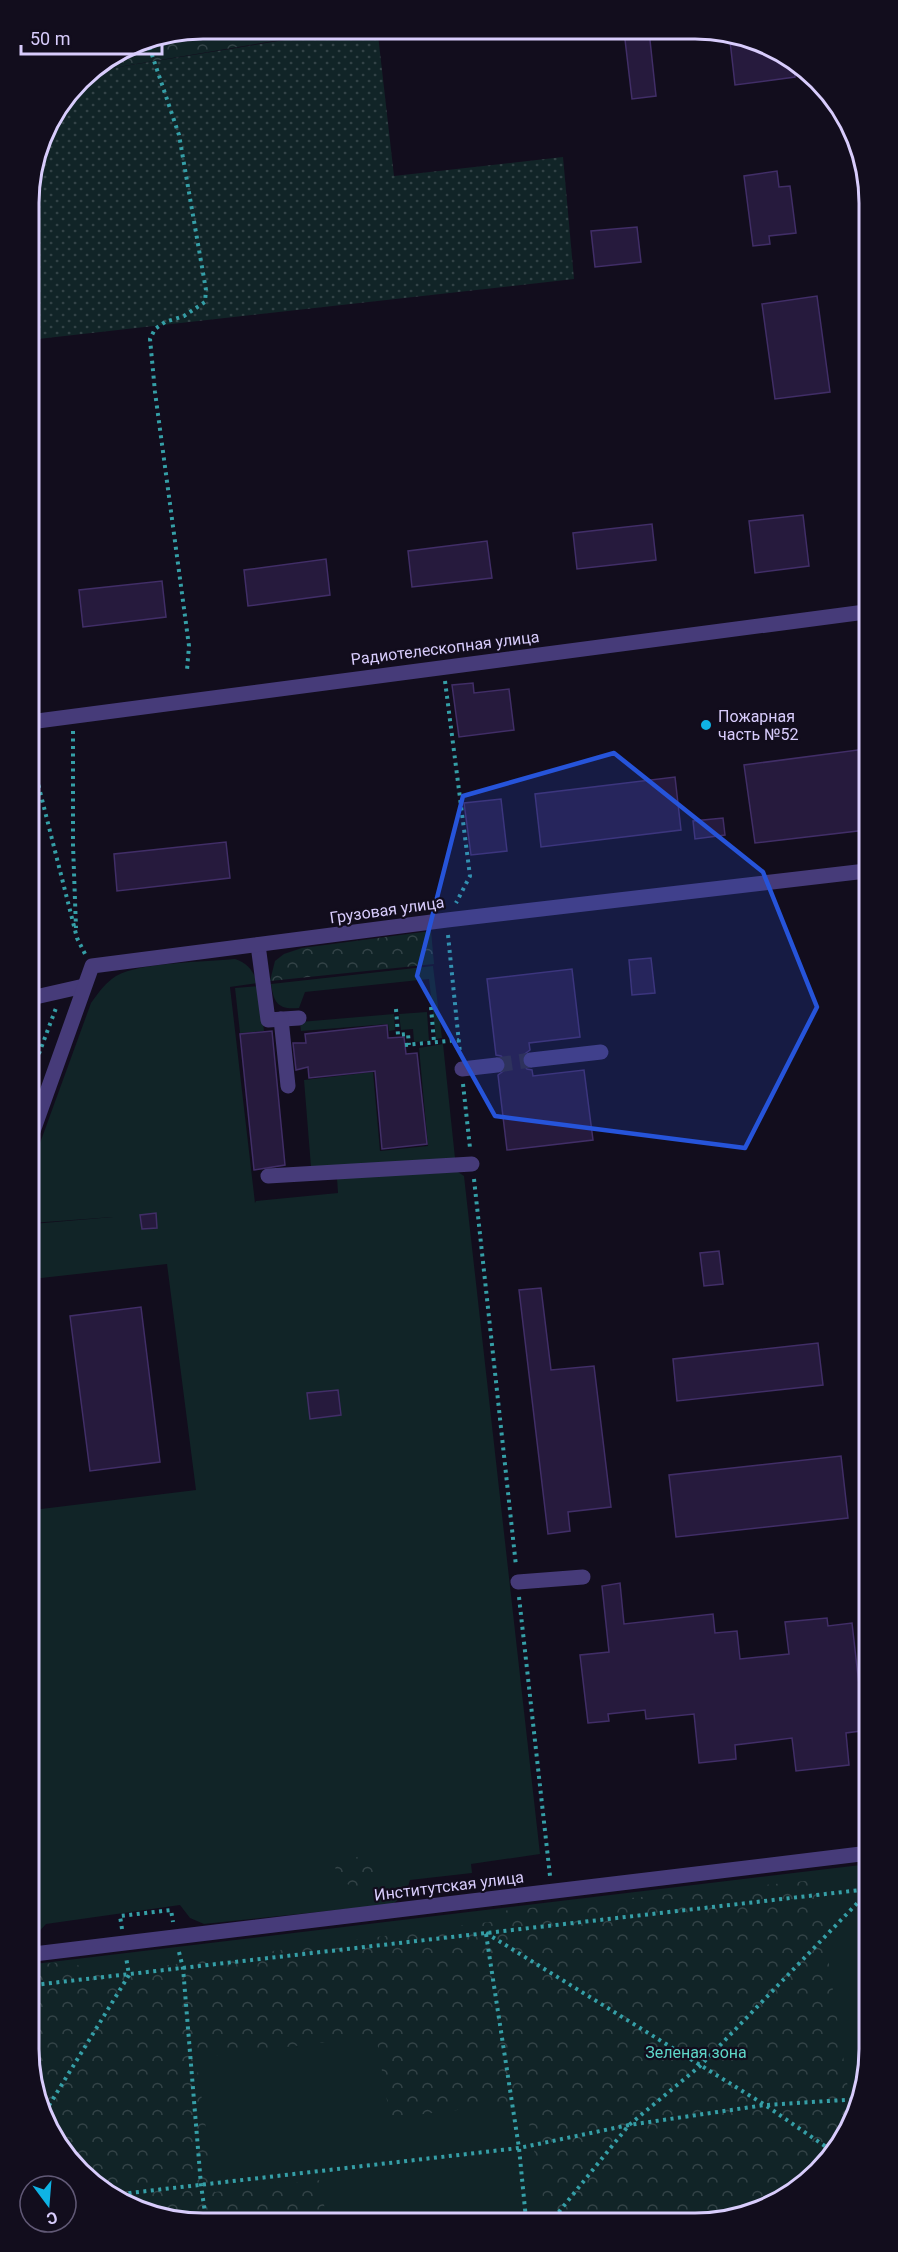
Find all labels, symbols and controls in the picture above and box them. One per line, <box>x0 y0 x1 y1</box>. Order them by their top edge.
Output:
scale bar <box>21 18 162 56</box>
text: 50 m <box>30 28 70 49</box>
street label: Радиотелескопная улица <box>350 627 540 669</box>
place label: Пожарная часть №52 <box>718 707 799 744</box>
marker: Пожарная часть №52 <box>699 718 713 732</box>
street label: Грузовая улица <box>328 893 446 927</box>
street label: Институтская улица <box>373 1867 525 1905</box>
park label: Зеленая зона <box>645 2043 747 2062</box>
north arrow <box>18 2174 78 2234</box>
text: С <box>44 2207 60 2229</box>

